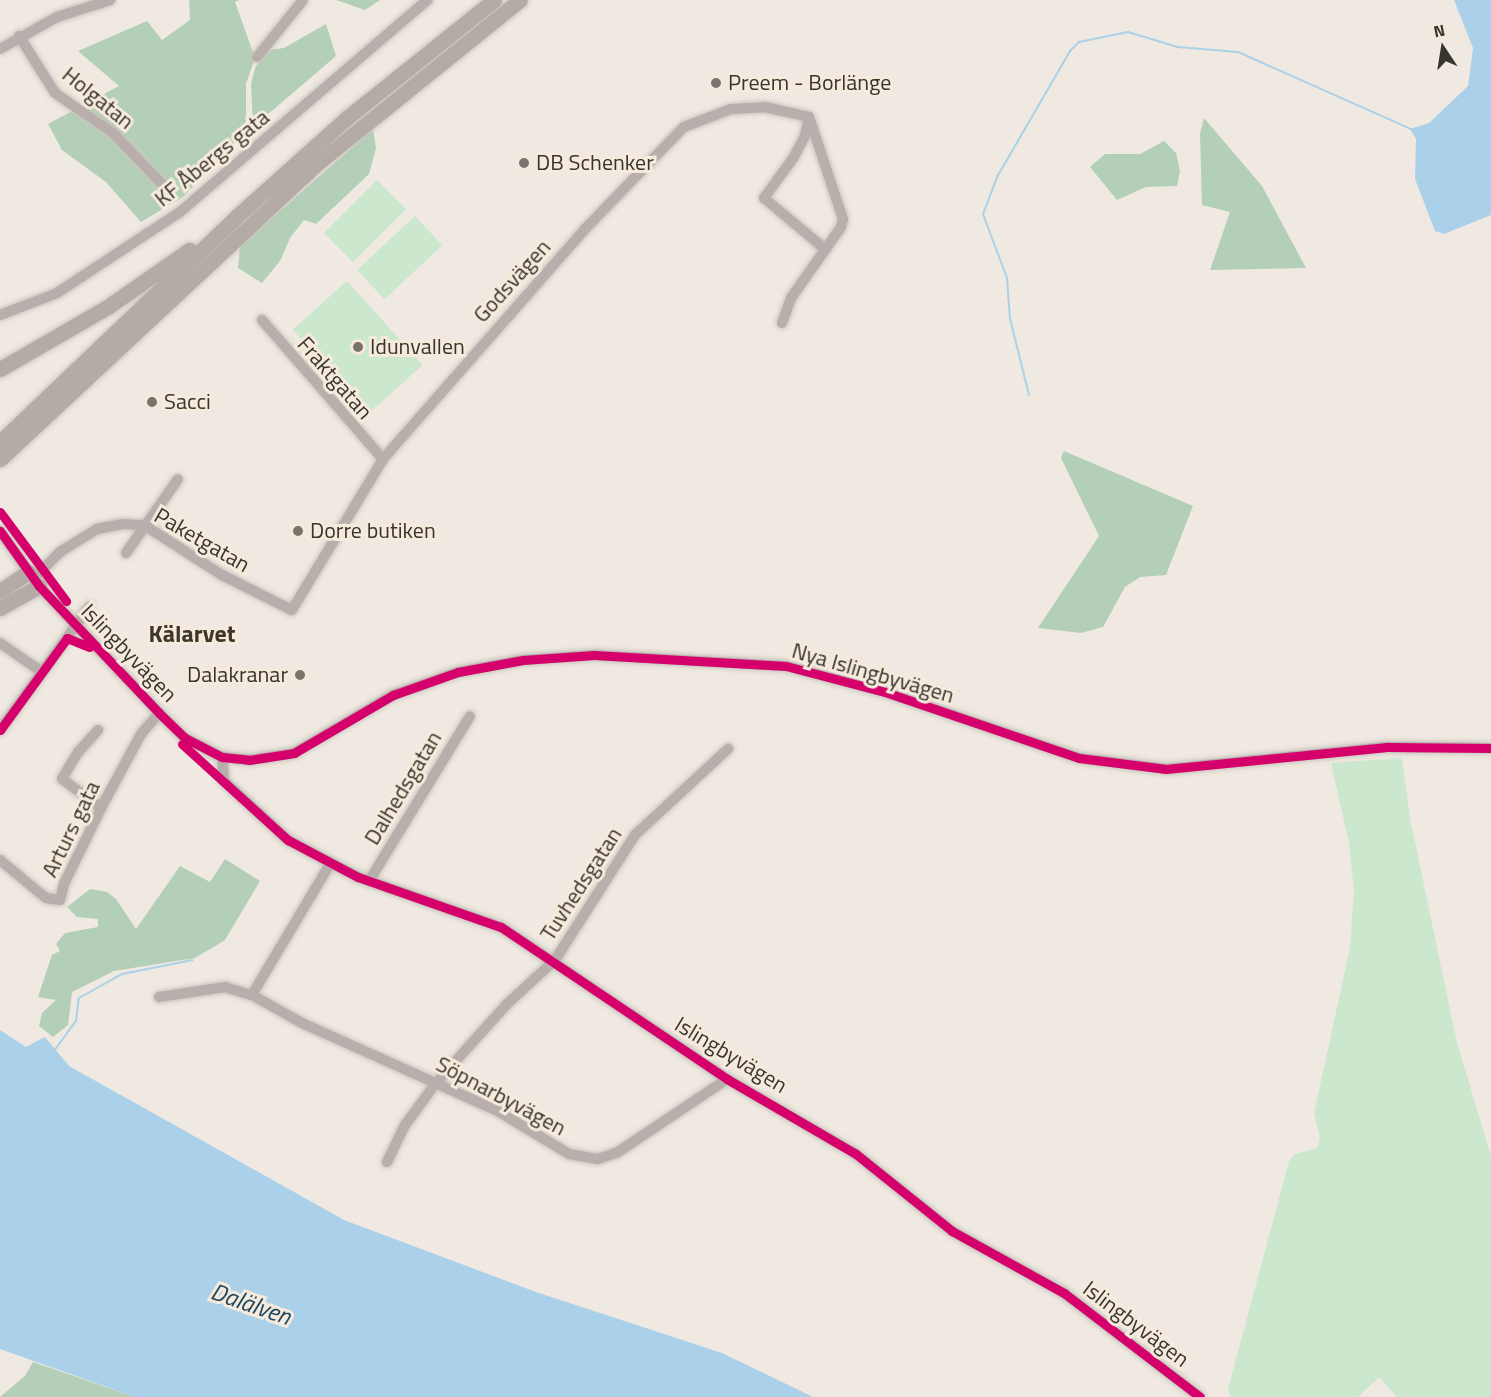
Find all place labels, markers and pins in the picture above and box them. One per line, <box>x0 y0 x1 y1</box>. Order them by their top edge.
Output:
place label: Preem - Borlänge <box>728 70 891 96</box>
marker: Preem - Borlänge <box>709 76 723 90</box>
place label: DB Schenker <box>536 150 654 176</box>
marker: DB Schenker <box>517 156 531 170</box>
place label: Idunvallen <box>370 334 465 360</box>
marker: Idunvallen <box>351 340 365 354</box>
place label: Sacci <box>164 389 211 415</box>
marker: Sacci <box>145 395 159 409</box>
place label: Dorre butiken <box>310 518 436 544</box>
marker: Dorre butiken <box>291 524 305 538</box>
place label: Dalakranar <box>187 662 288 688</box>
marker: Dalakranar <box>293 668 307 682</box>

